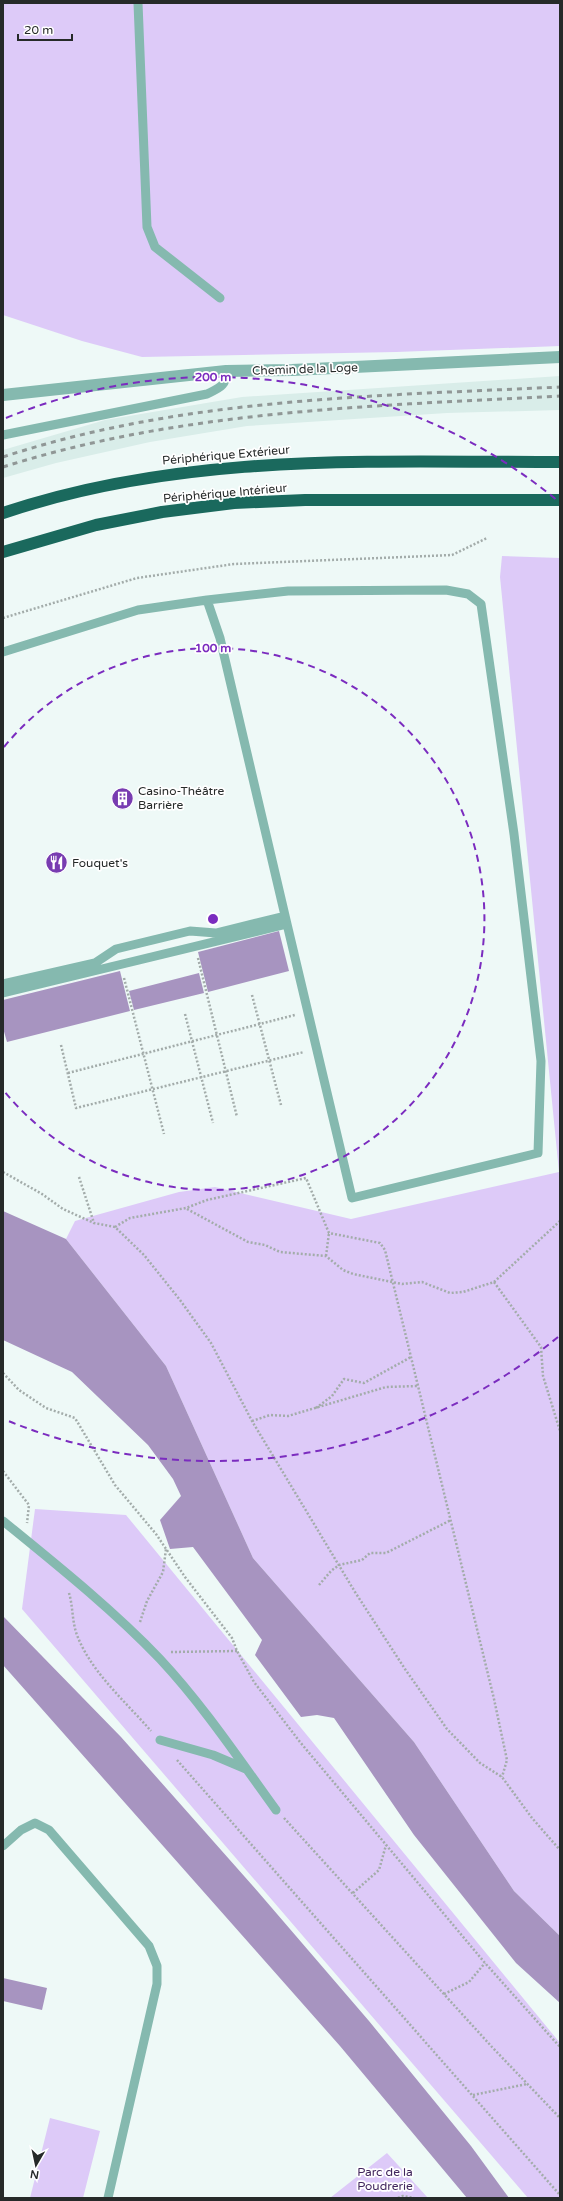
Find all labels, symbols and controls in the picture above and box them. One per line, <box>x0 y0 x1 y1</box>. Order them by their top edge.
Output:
scale bar <box>18 16 72 42</box>
text: 20 m <box>24 23 53 37</box>
street label: Chemin de la Loge <box>252 360 358 378</box>
text: 200 m <box>195 370 231 384</box>
street label: Périphérique Extérieur <box>162 442 291 468</box>
street label: Périphérique Intérieur <box>162 481 288 505</box>
text: 100 m <box>195 641 231 655</box>
place label: Casino-Théâtre Barrière <box>138 784 225 812</box>
building icon: Casino-Théâtre Barrière <box>109 785 135 811</box>
restaurant icon: Fouquet's <box>43 850 69 876</box>
place label: Fouquet's <box>72 856 128 870</box>
centre of rings <box>206 912 220 926</box>
north arrow <box>16 2145 56 2185</box>
park label: Parc de la Poudrerie <box>357 2165 413 2193</box>
text: N <box>29 2167 40 2181</box>

